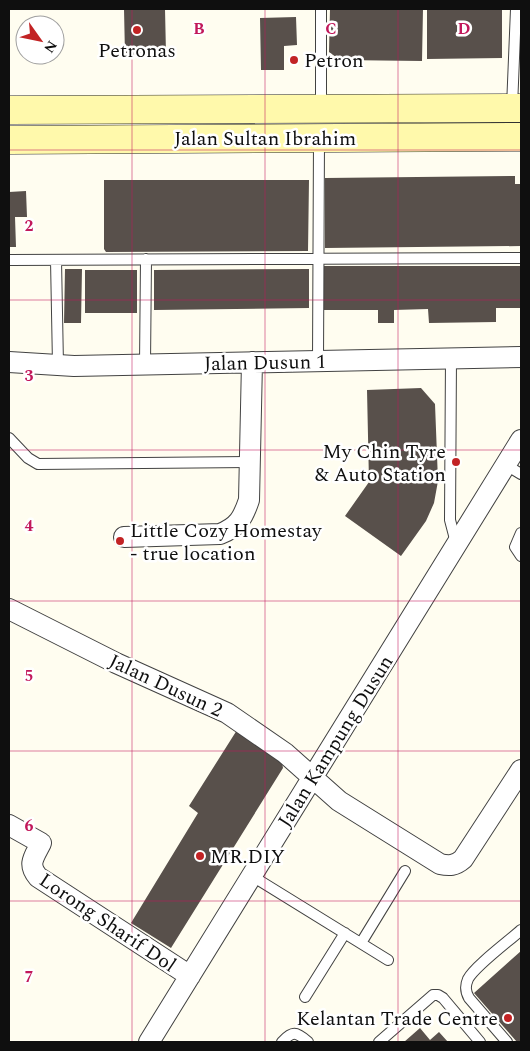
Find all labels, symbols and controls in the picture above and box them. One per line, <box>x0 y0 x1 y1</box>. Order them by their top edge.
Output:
north arrow <box>15 15 65 65</box>
text: B <box>193 17 205 41</box>
text: C <box>325 17 337 41</box>
text: D <box>458 17 471 41</box>
marker: Petronas <box>131 24 143 36</box>
text: N <box>39 36 62 57</box>
place label: Petronas <box>98 36 176 66</box>
place label: Petron <box>304 46 364 76</box>
marker: Petron <box>288 54 300 66</box>
street label: Jalan Sultan Ibrahim <box>174 124 356 154</box>
text: 2 <box>25 214 34 238</box>
street label: Jalan Dusun 1 <box>204 347 326 379</box>
text: 3 <box>25 364 34 388</box>
place label: My Chin Tyre & Auto Station <box>315 437 446 490</box>
marker: My Chin Tyre & Auto Station <box>450 456 462 468</box>
text: 4 <box>25 514 34 538</box>
place label: Little Cozy Homestay - true location <box>130 516 323 569</box>
marker: Little Cozy Homestay - true location <box>114 535 126 547</box>
street label: Jalan Dusun 2 <box>104 646 227 725</box>
street label: Jalan Kampung Dusun <box>271 649 401 834</box>
text: 5 <box>25 664 33 688</box>
text: 6 <box>25 814 34 838</box>
place label: MR.DIY <box>210 842 285 872</box>
marker: MR.DIY <box>194 850 206 862</box>
street label: Lorong Sharif Dol <box>33 866 182 980</box>
text: 7 <box>25 965 34 989</box>
place label: Kelantan Trade Centre <box>296 1004 498 1034</box>
marker: Kelantan Trade Centre <box>502 1012 514 1024</box>

